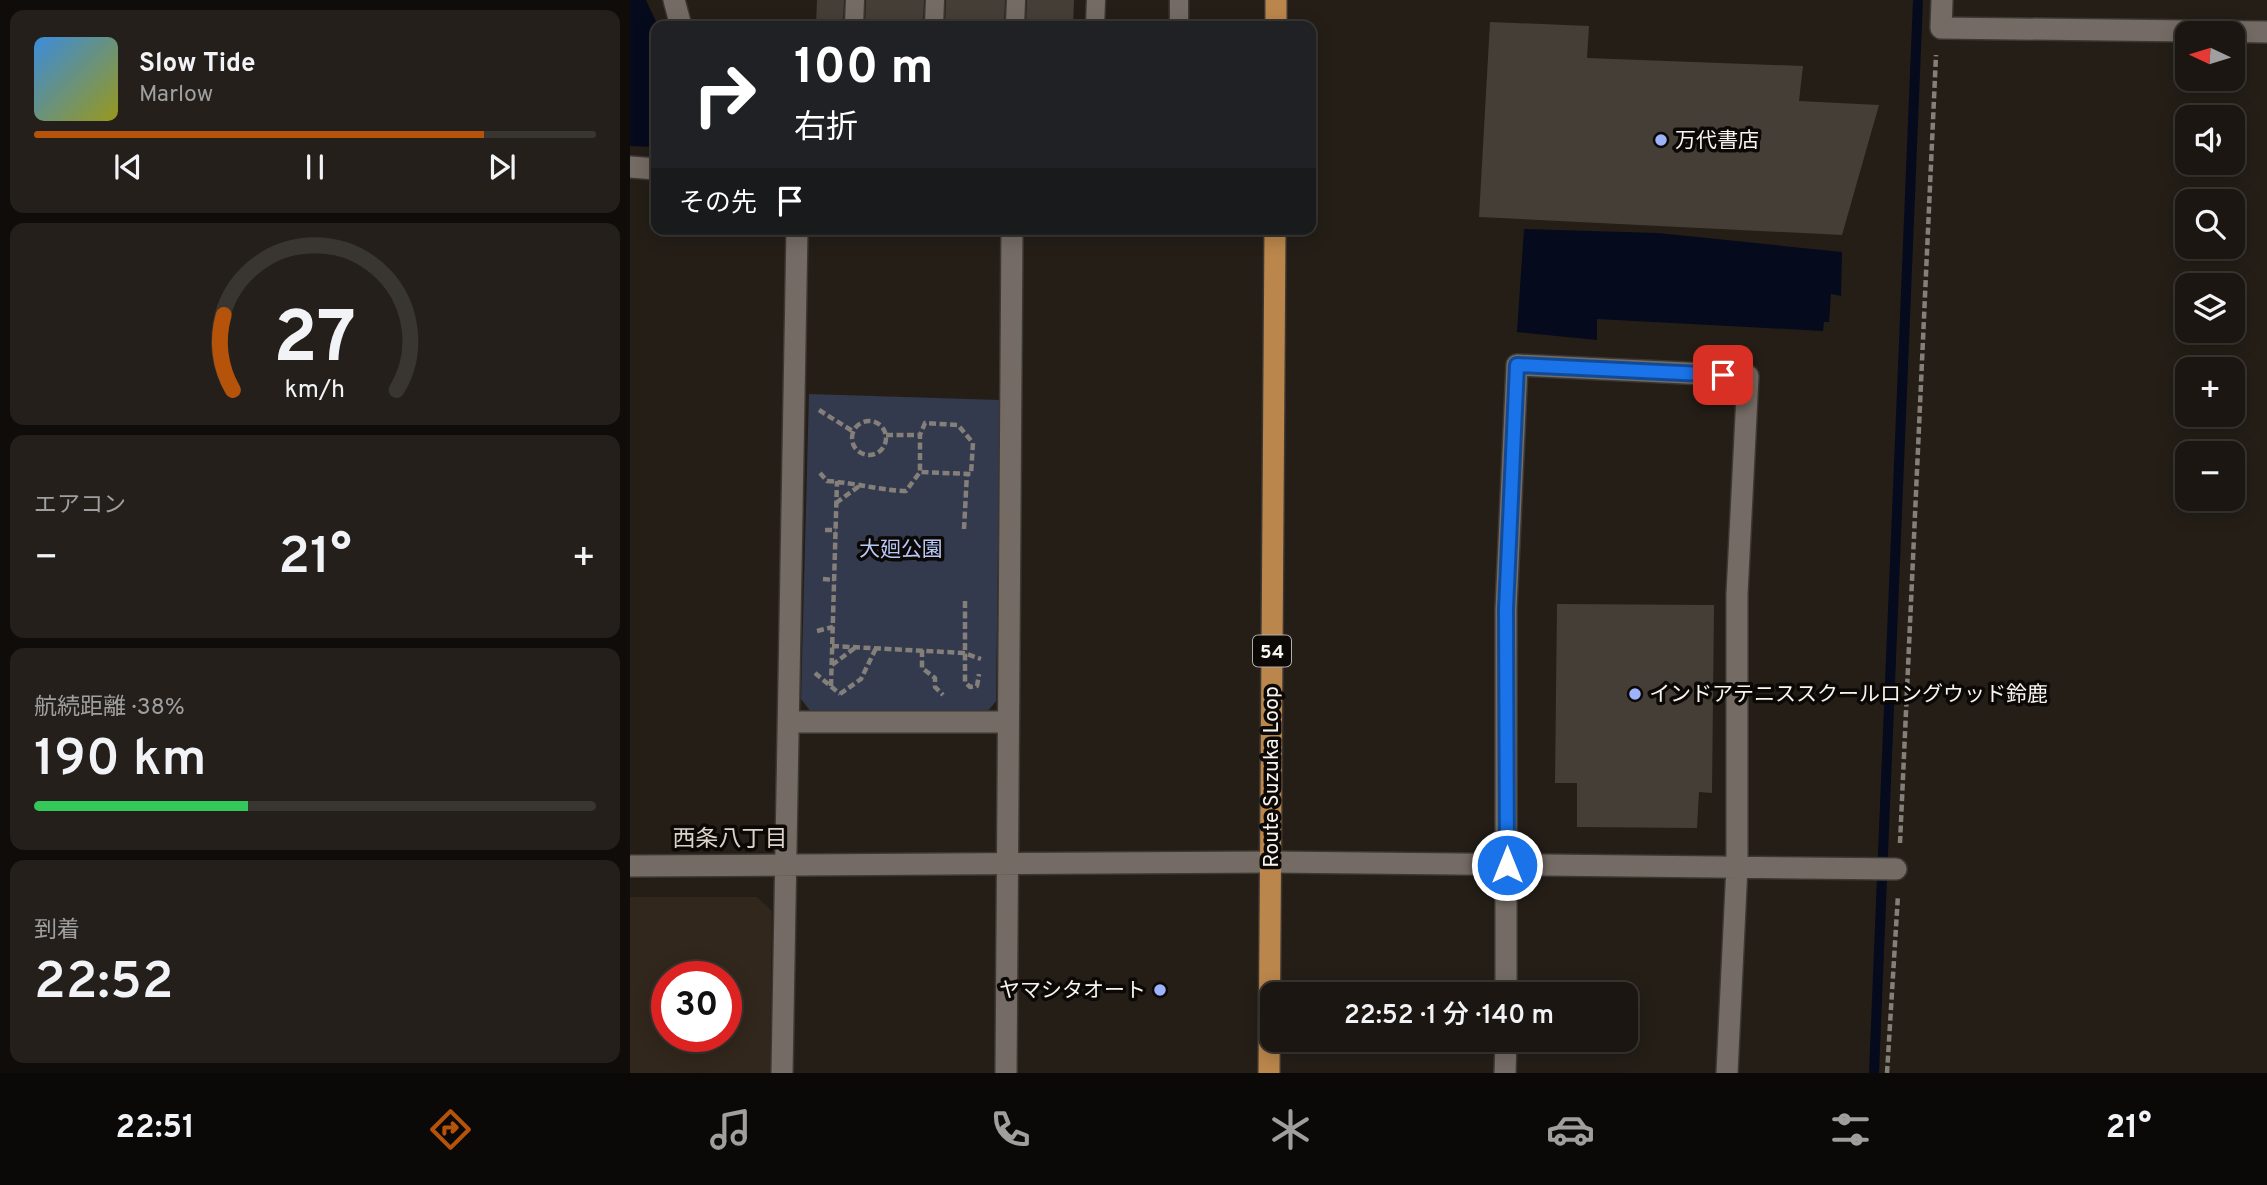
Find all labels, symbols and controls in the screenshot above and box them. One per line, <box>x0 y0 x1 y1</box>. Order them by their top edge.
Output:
north arrow <box>2175 21 2245 91</box>
map controls <box>2175 21 2245 511</box>
text: 100 m <box>794 39 933 101</box>
text: Slow Tide <box>139 48 256 81</box>
icon: right <box>679 49 770 140</box>
text: Marlow <box>139 81 213 110</box>
button: sound <box>2175 105 2245 175</box>
text: 右折 <box>794 109 858 149</box>
place label: 万代書店 <box>1675 128 1759 155</box>
marker: 万代書店 <box>1653 132 1669 148</box>
icon: previous <box>109 148 147 186</box>
icon: pause <box>296 148 334 186</box>
icon: next <box>483 148 521 186</box>
icon: arrive <box>771 182 809 220</box>
text: その先 <box>679 188 757 221</box>
button: search <box>2175 189 2245 259</box>
button: layers <box>2175 273 2245 343</box>
text: 27 <box>274 296 356 388</box>
pin <box>1693 345 1753 405</box>
icon: arrive <box>1704 356 1742 394</box>
button: + <box>2175 357 2245 427</box>
text: km/h <box>285 375 345 407</box>
button: − <box>2175 441 2245 511</box>
text: エアコン <box>34 492 126 521</box>
text: 21° <box>278 526 352 592</box>
text: − <box>34 535 59 584</box>
text: + <box>571 535 596 584</box>
park label: 大廻公園 <box>859 537 943 564</box>
road number: 54 <box>1253 636 1291 666</box>
place label: インドアテニススクールロングウッド鈴鹿 <box>1649 682 2048 709</box>
street label: Route Suzuka Loop <box>1259 686 1286 868</box>
marker: インドアテニススクールロングウッド鈴鹿 <box>1627 686 1643 702</box>
text: 航続距離 · 38% <box>34 694 185 723</box>
text: 190 km <box>34 728 206 794</box>
district label: 西条八丁目 <box>673 826 788 855</box>
position arrow <box>1470 828 1544 902</box>
text: 到着 <box>34 917 80 946</box>
text: 22:52 <box>34 951 174 1017</box>
speed limit sign: 30 <box>651 961 742 1052</box>
place label: ヤマシタオート <box>999 978 1146 1005</box>
marker: ヤマシタオート <box>1152 982 1168 998</box>
text: 22:52 · 1 分 · 140 m <box>1344 1000 1554 1033</box>
icon: directions <box>426 1105 475 1154</box>
icon: music <box>706 1105 755 1154</box>
icon: phone <box>986 1105 1035 1154</box>
icon: climate <box>1266 1105 1315 1154</box>
icon: car <box>1546 1105 1595 1154</box>
icon: filters <box>1826 1105 1875 1154</box>
text: 22:51 <box>116 1109 195 1149</box>
text: 21° <box>2106 1109 2151 1149</box>

